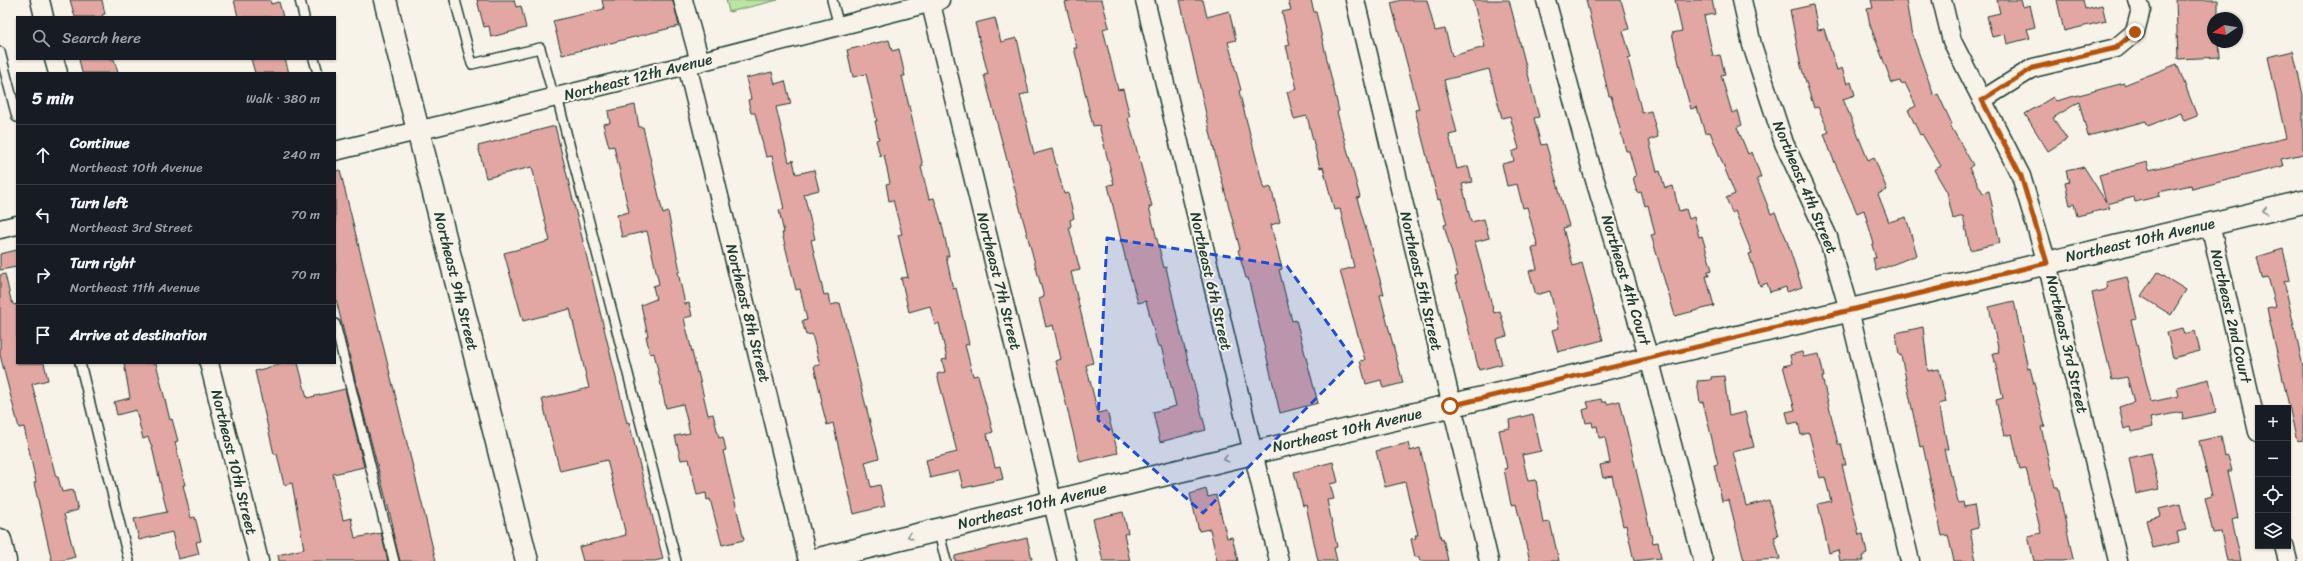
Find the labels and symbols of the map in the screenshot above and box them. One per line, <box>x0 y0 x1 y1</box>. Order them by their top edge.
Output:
north arrow <box>2207 12 2243 48</box>
route end <box>2126 23 2144 41</box>
street label: Northeast 12th Avenue <box>561 46 715 108</box>
street label: Northeast 4th Street <box>1765 116 1845 258</box>
one-way arrow <box>2262 206 2268 214</box>
street label: Northeast 9th Street <box>426 209 486 354</box>
street label: Northeast 7th Street <box>969 209 1029 353</box>
street label: Northeast 6th Street <box>1182 209 1240 353</box>
street label: Northeast 5th Street <box>1392 209 1450 354</box>
street label: Northeast 10th Avenue <box>2063 210 2217 270</box>
street label: Northeast 4th Court <box>1594 211 1659 350</box>
street label: Northeast 8th Street <box>718 241 778 386</box>
street label: Northeast 2nd Court <box>2203 246 2259 387</box>
street label: Northeast 3rd Street <box>2038 272 2096 416</box>
street label: Northeast 10th Street <box>203 387 265 538</box>
route start <box>1441 397 1459 415</box>
street label: Northeast 10th Avenue <box>1270 400 1424 460</box>
one-way arrow <box>1223 454 1229 462</box>
street label: Northeast 10th Avenue <box>955 475 1109 537</box>
one-way arrow <box>906 532 913 540</box>

